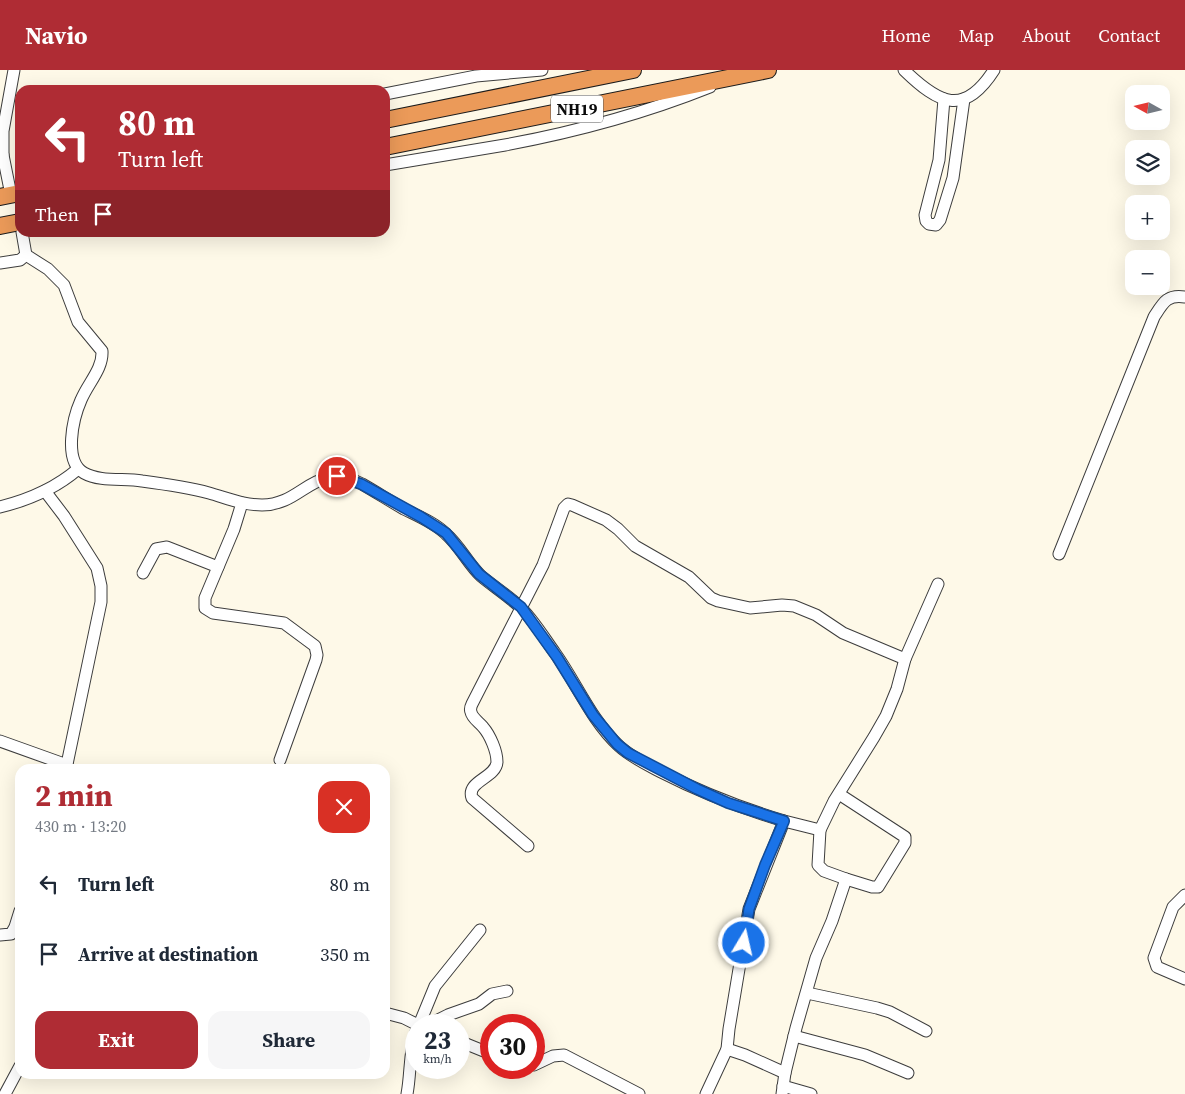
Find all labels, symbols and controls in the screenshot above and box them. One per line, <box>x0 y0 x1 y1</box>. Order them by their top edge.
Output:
text: Navio <box>25 19 88 52</box>
text: Home <box>882 23 931 48</box>
text: Map <box>959 23 994 48</box>
text: About <box>1022 23 1070 48</box>
text: Contact <box>1098 23 1160 48</box>
north arrow <box>1125 85 1170 130</box>
map controls <box>1125 85 1170 295</box>
road number: NH19 <box>551 96 603 122</box>
text: 80 m <box>118 99 195 147</box>
icon: left <box>35 105 100 170</box>
button: layers <box>1125 140 1170 185</box>
text: Turn left <box>118 144 203 174</box>
button: + <box>1125 195 1170 240</box>
icon: arrive <box>89 200 117 228</box>
text: Then <box>35 201 79 227</box>
button: − <box>1125 250 1170 295</box>
pin <box>316 455 358 497</box>
icon: arrive <box>323 462 351 490</box>
text: 2 min <box>35 775 113 816</box>
button: close <box>318 781 370 833</box>
text: 430 m · 13:20 <box>35 815 126 837</box>
icon: left <box>35 870 63 898</box>
text: Turn left <box>78 871 154 897</box>
text: 80 m <box>329 871 370 897</box>
position arrow <box>717 916 769 968</box>
icon: arrive <box>35 940 63 968</box>
text: Arrive at destination <box>78 941 258 967</box>
text: 350 m <box>320 941 370 967</box>
button: Exit <box>35 1011 198 1069</box>
button: Share <box>208 1011 370 1069</box>
speed limit sign: 30 <box>480 1014 545 1079</box>
text: 23 <box>424 1023 451 1057</box>
text: km/h <box>423 1051 452 1067</box>

